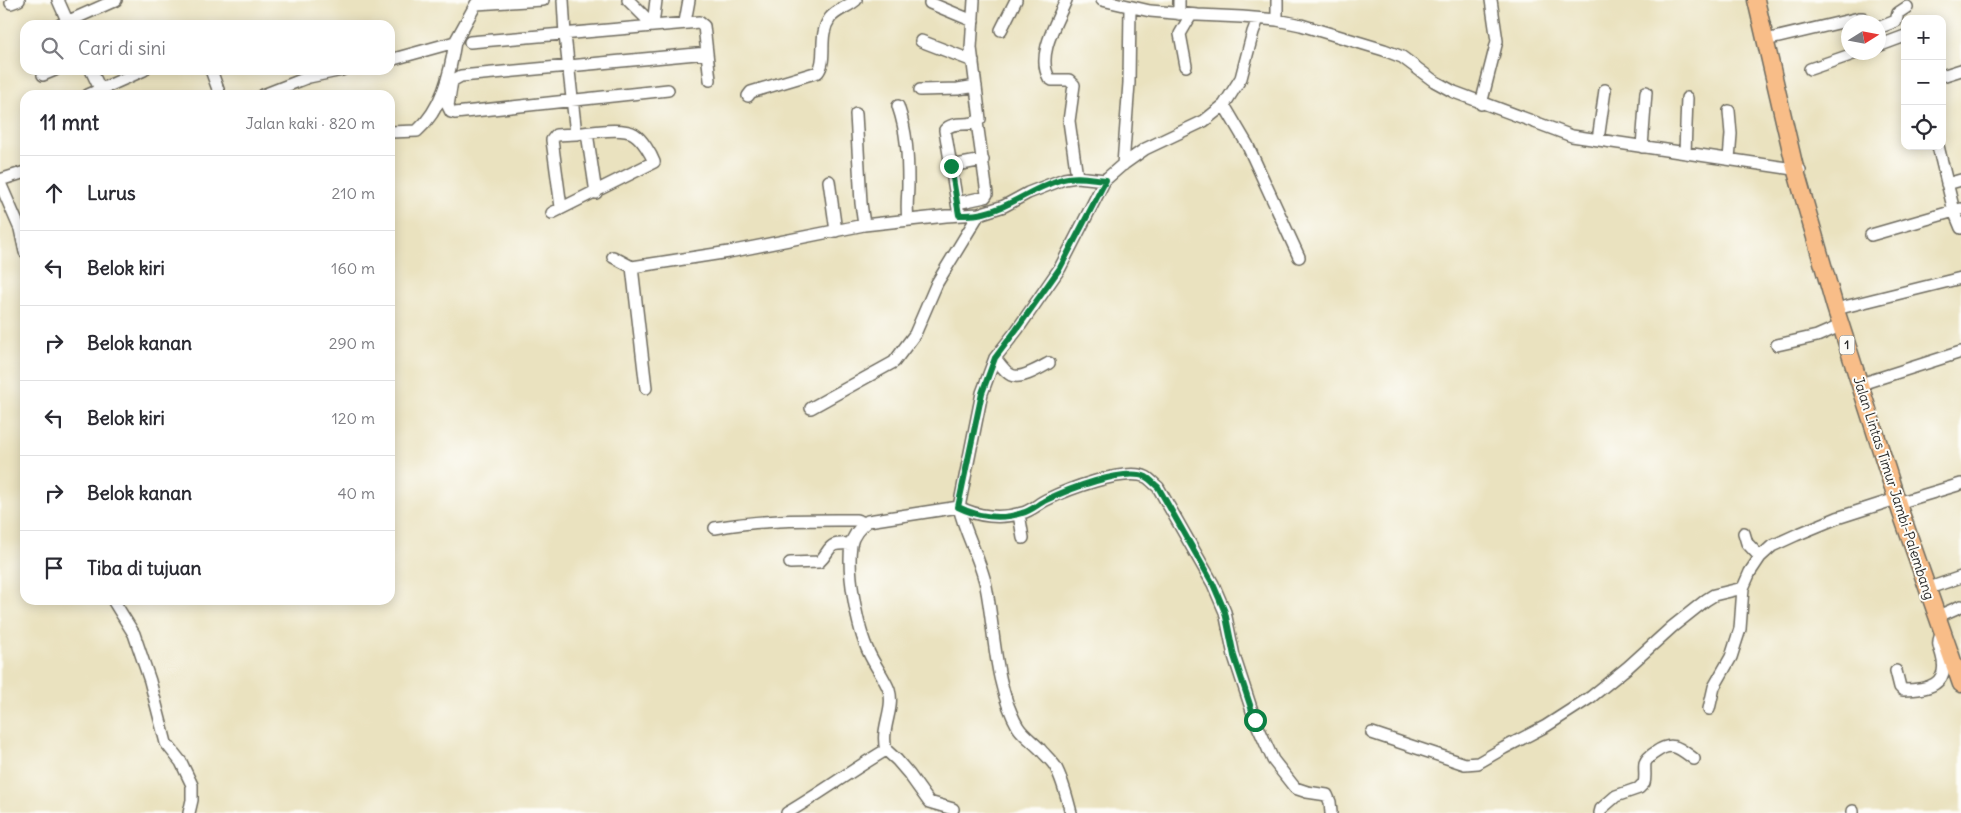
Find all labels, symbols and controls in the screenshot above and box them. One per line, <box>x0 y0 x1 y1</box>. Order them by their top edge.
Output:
north arrow <box>1841 15 1886 60</box>
map controls <box>1901 15 1946 150</box>
button: + <box>1901 15 1946 60</box>
search box <box>20 20 395 75</box>
icon: search <box>38 34 66 62</box>
text: Cari di sini <box>78 36 166 60</box>
button: − <box>1901 60 1946 105</box>
button: locate <box>1901 105 1946 150</box>
text: 11 mnt <box>40 109 99 136</box>
text: Jalan kaki · 820 m <box>246 113 375 133</box>
route end <box>940 155 963 178</box>
icon: ahead <box>40 179 68 207</box>
text: Lurus <box>87 181 136 205</box>
text: 210 m <box>332 183 375 203</box>
icon: left <box>40 254 68 282</box>
text: Belok kiri <box>87 256 165 280</box>
text: 160 m <box>331 258 375 278</box>
icon: right <box>40 329 68 357</box>
text: Belok kanan <box>87 331 192 355</box>
text: 290 m <box>329 333 375 353</box>
road number: 1 <box>1840 336 1854 354</box>
street label: Jalan Lintas Timur Jambi-Palembang <box>1849 374 1939 602</box>
icon: left <box>40 404 68 432</box>
text: Belok kiri <box>87 406 165 430</box>
text: 120 m <box>332 408 375 428</box>
icon: right <box>40 479 68 507</box>
text: Belok kanan <box>87 481 192 505</box>
text: 40 m <box>337 483 375 503</box>
icon: arrive <box>40 554 68 582</box>
text: Tiba di tujuan <box>87 556 202 580</box>
route start <box>1244 709 1267 732</box>

